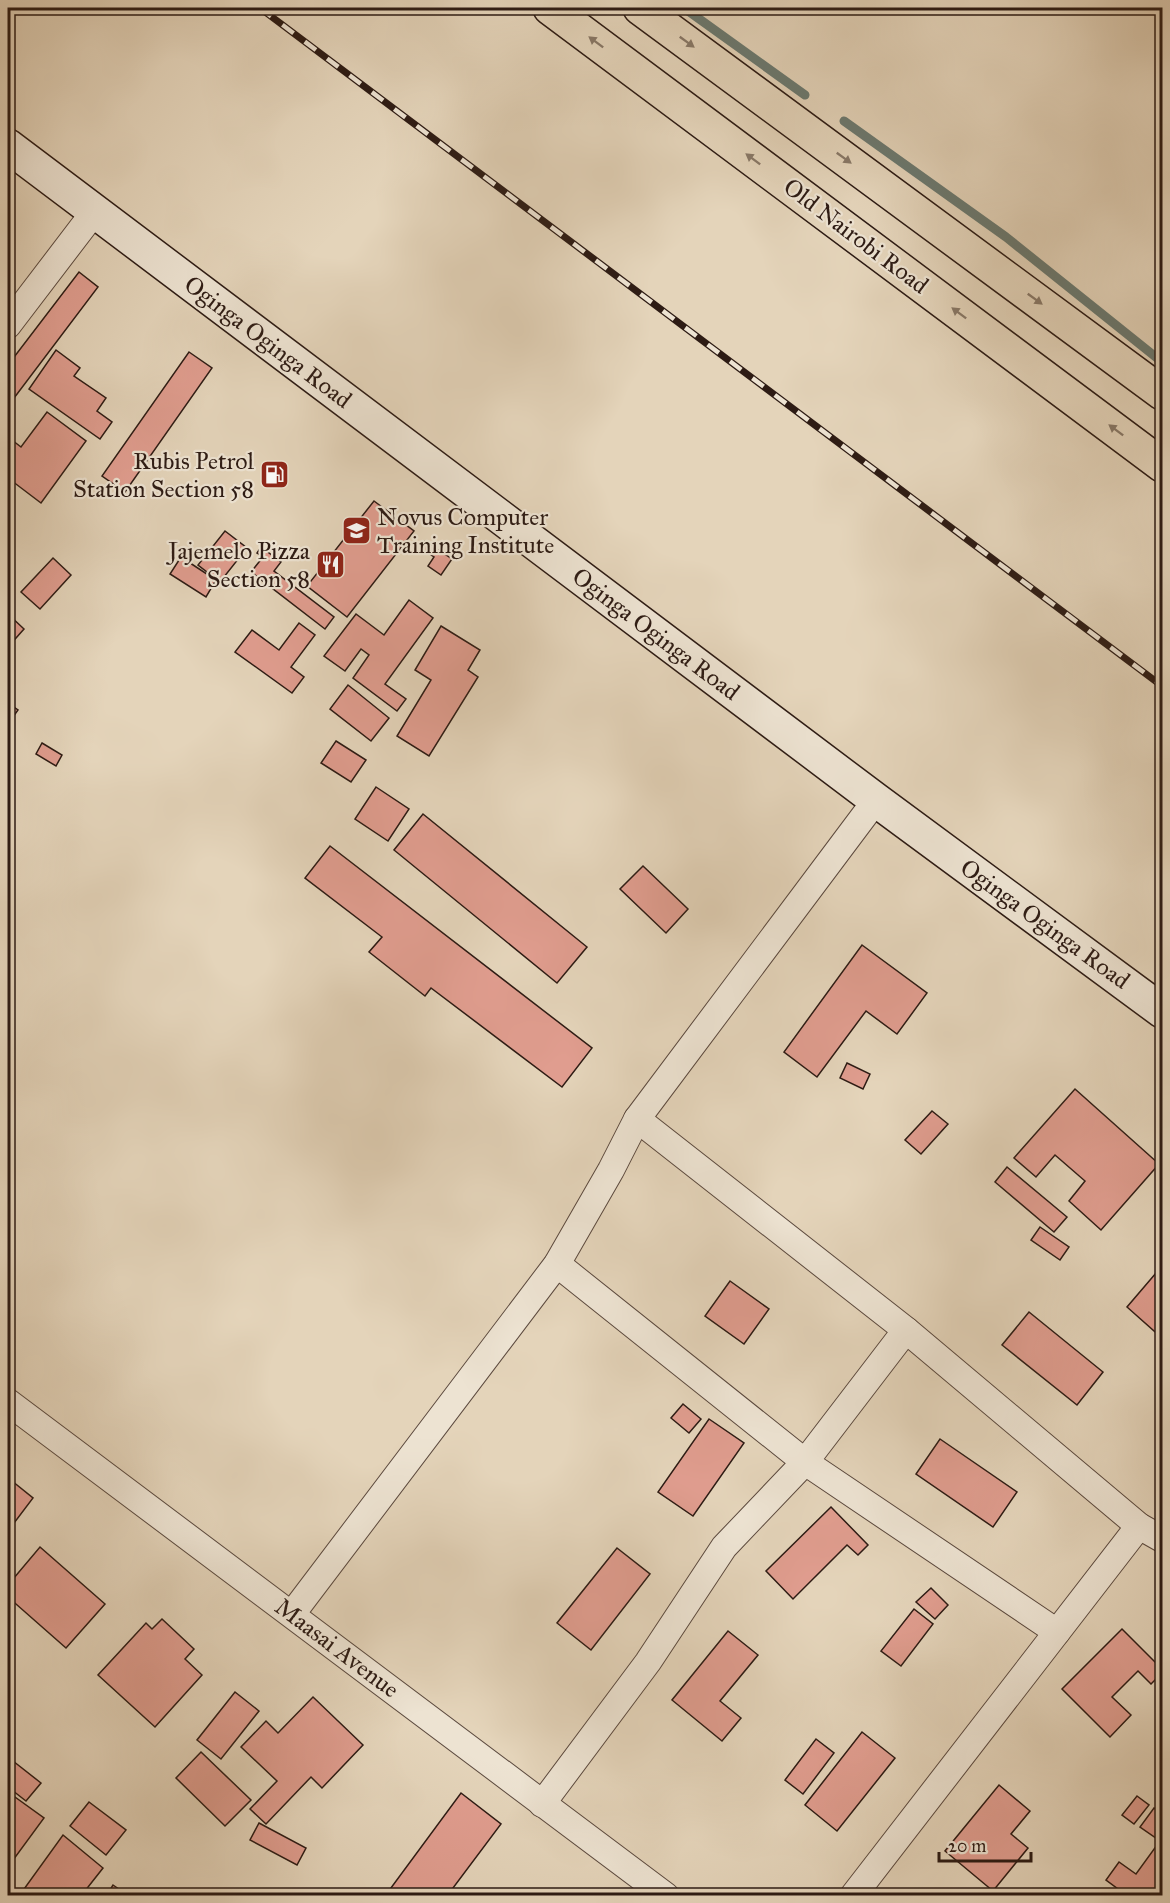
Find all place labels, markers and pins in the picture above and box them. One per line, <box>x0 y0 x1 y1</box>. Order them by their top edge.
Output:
place label: Rubis Petrol Station Section 58 <box>73 446 254 504</box>
fuel station icon: Rubis Petrol Station Section 58 <box>259 459 291 491</box>
place label: Novus Computer Training Institute <box>377 502 554 560</box>
school or university icon: Novus Computer Training Institute <box>340 515 372 547</box>
place label: Jajemelo Pizza Section 58 <box>165 536 311 594</box>
restaurant icon: Jajemelo Pizza Section 58 <box>315 549 347 581</box>

